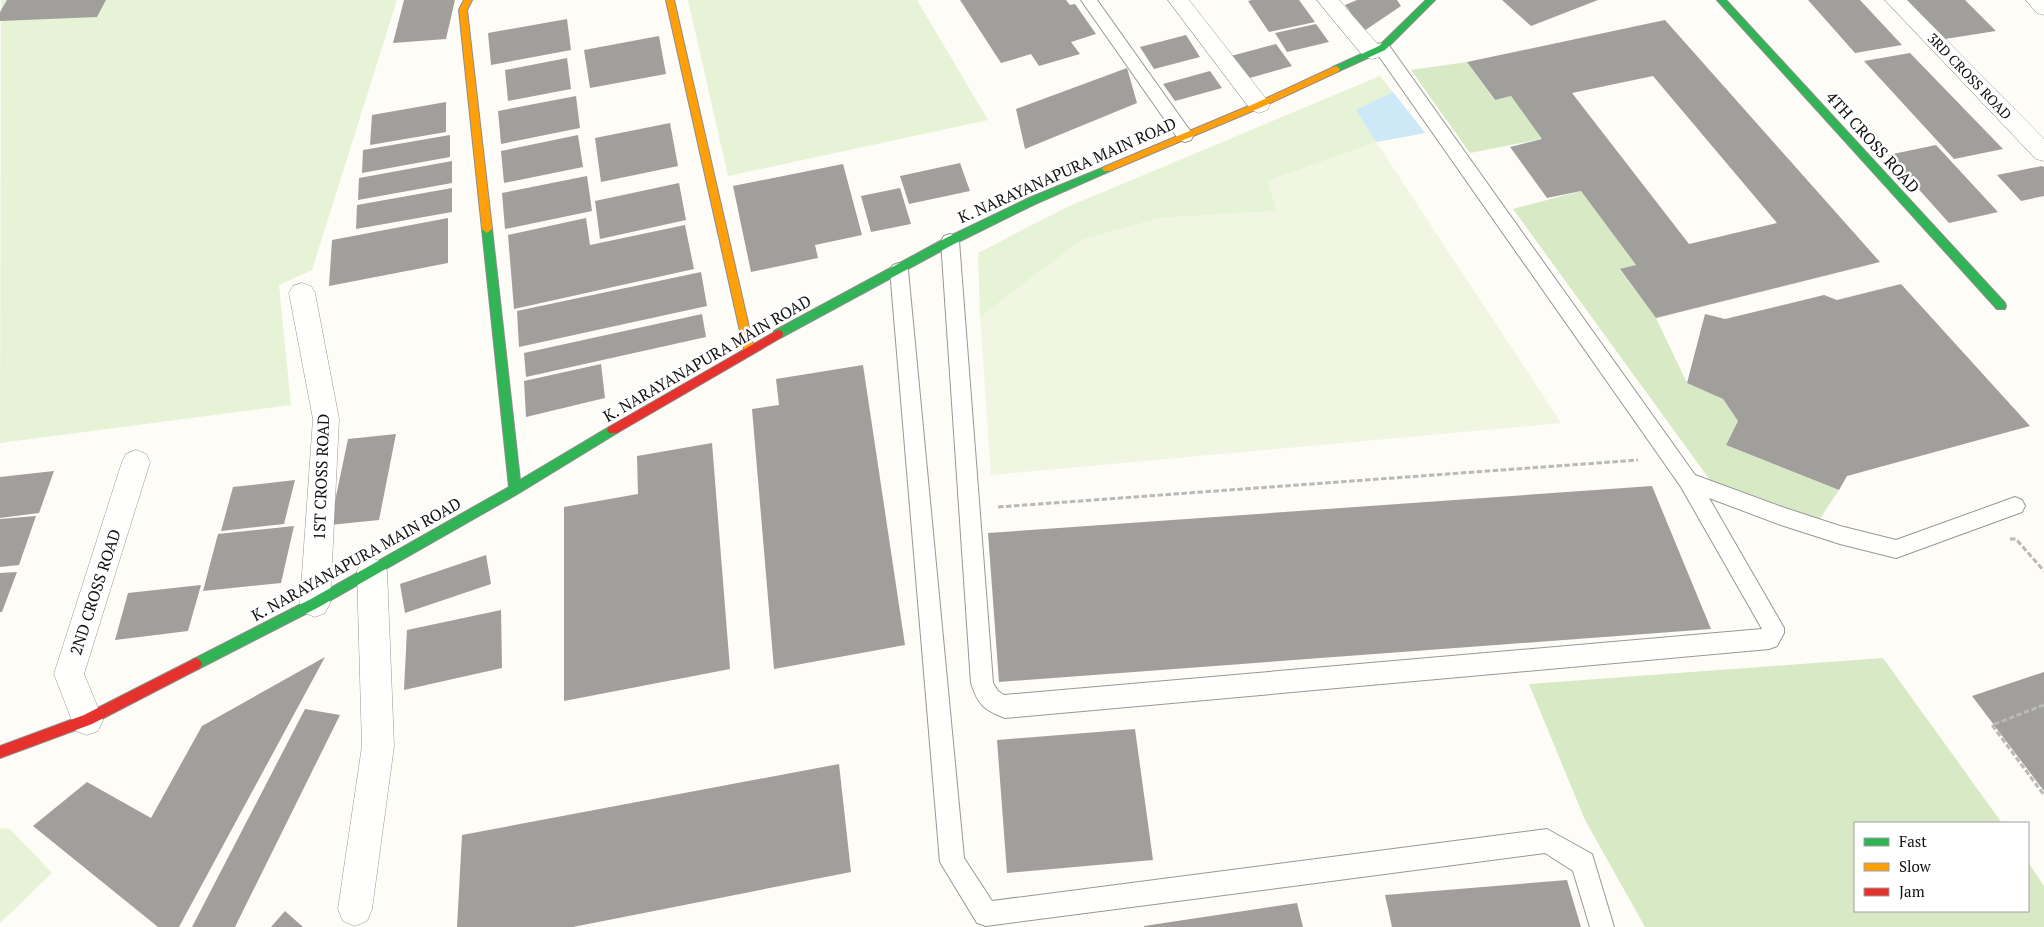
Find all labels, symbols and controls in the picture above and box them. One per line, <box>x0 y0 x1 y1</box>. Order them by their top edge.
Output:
street label: 3RD CROSS ROAD <box>1924 29 2016 123</box>
street label: 4TH CROSS ROAD <box>1821 86 1925 198</box>
street label: K. NARAYANAPURA MAIN ROAD <box>954 112 1180 228</box>
street label: K. NARAYANAPURA MAIN ROAD <box>599 289 815 427</box>
street label: 1ST CROSS ROAD <box>308 413 334 541</box>
street label: K. NARAYANAPURA MAIN ROAD <box>247 492 465 626</box>
street label: 2ND CROSS ROAD <box>64 526 126 658</box>
legend <box>1854 822 2029 912</box>
text: Fast <box>1899 831 1927 851</box>
text: Slow <box>1899 856 1932 876</box>
text: Jam <box>1899 881 1925 901</box>

